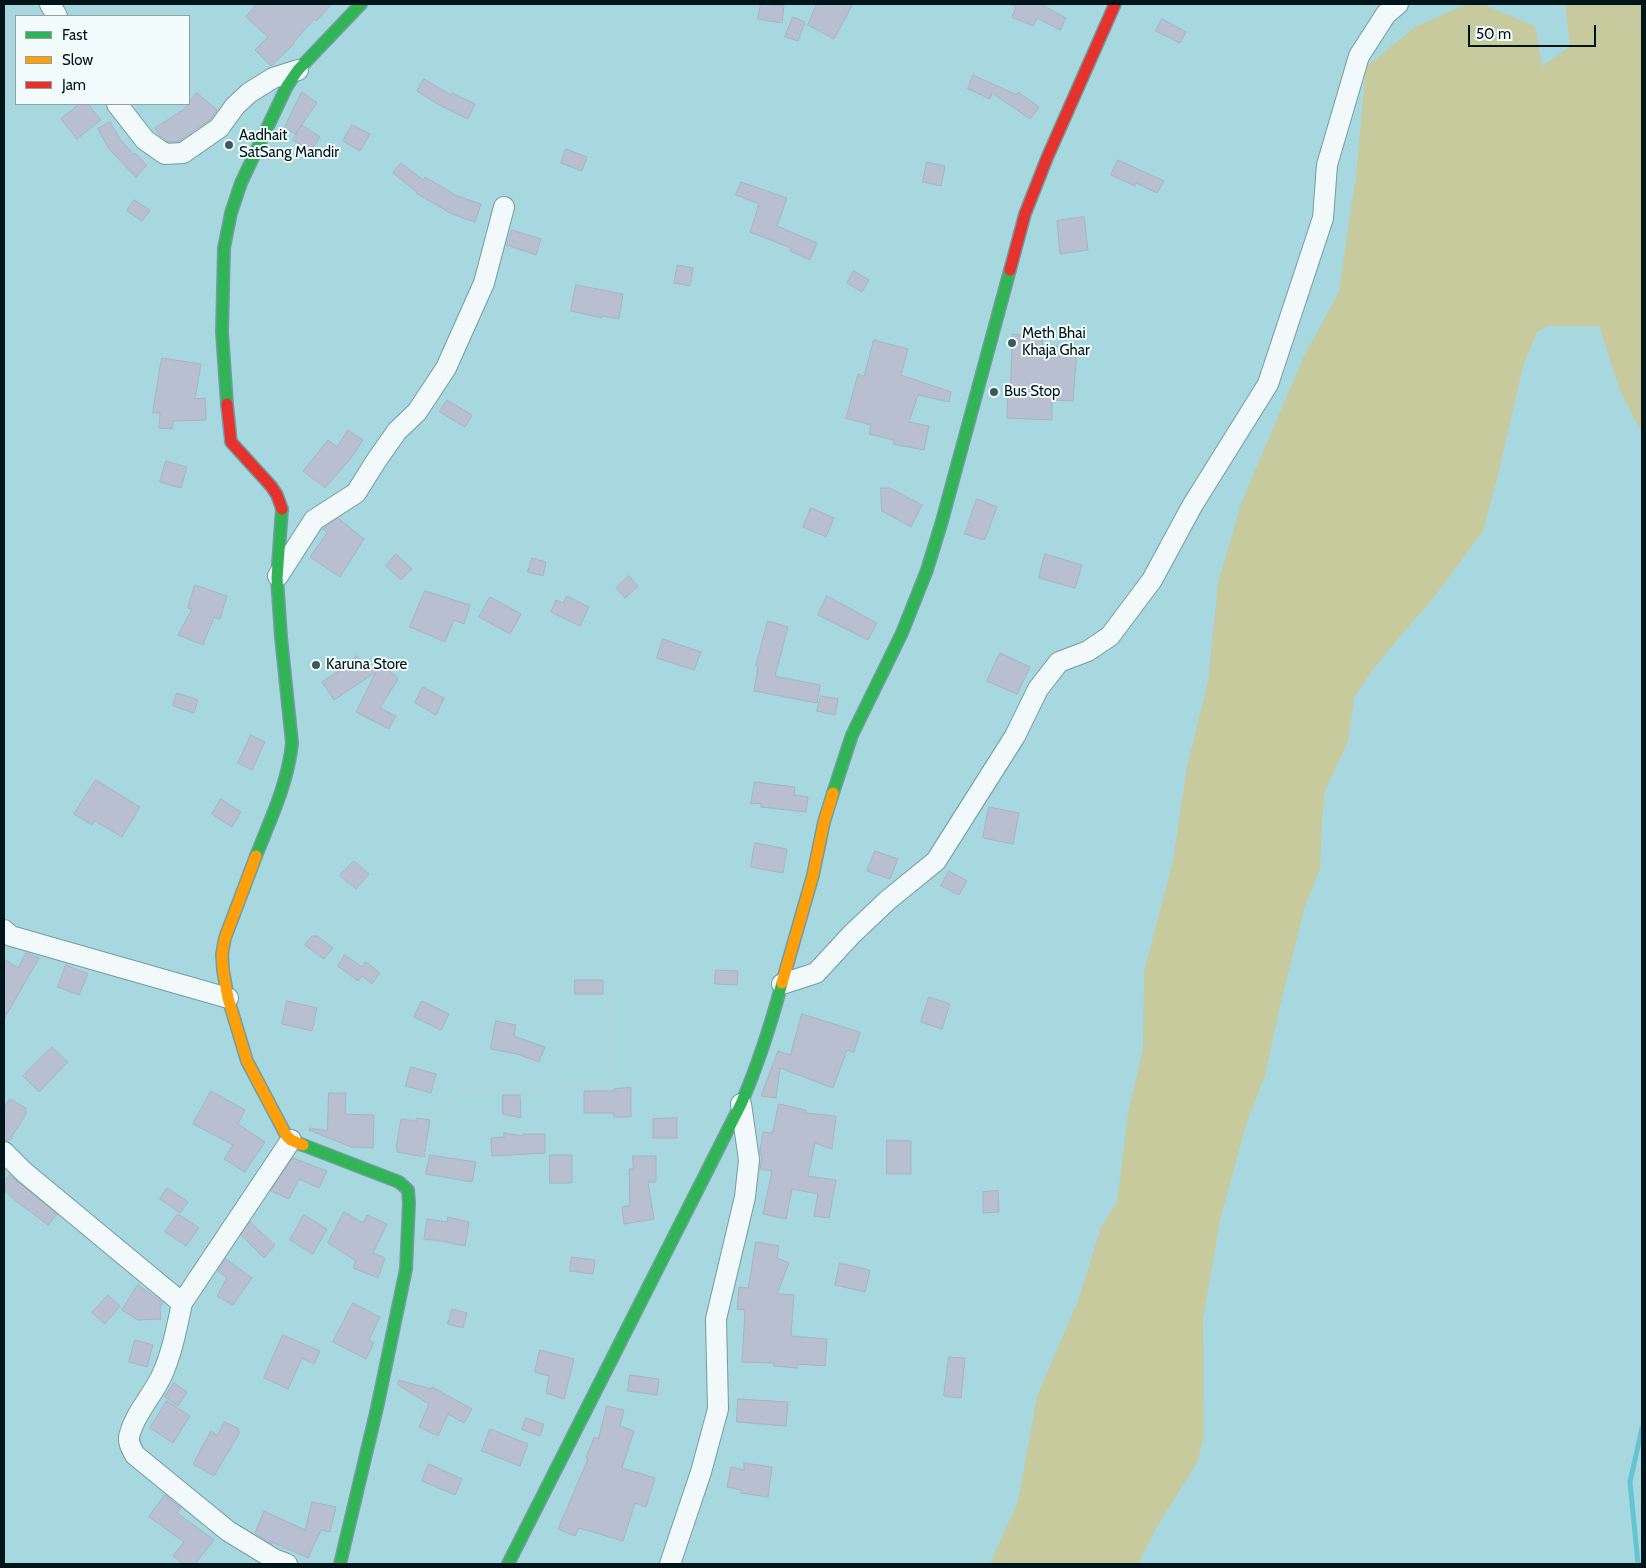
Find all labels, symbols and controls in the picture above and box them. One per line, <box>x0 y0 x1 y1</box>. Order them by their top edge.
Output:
legend <box>15 15 190 105</box>
scale bar <box>1471 15 1598 47</box>
text: 50 m <box>1476 25 1511 43</box>
text: Fast <box>62 26 87 44</box>
text: Slow <box>62 51 93 69</box>
text: Jam <box>62 76 86 94</box>
place label: Aadhait SatSang Mandir <box>239 127 339 162</box>
marker: Aadhait SatSang Mandir <box>223 139 235 151</box>
place label: Meth Bhai Khaja Ghar <box>1022 325 1090 360</box>
marker: Meth Bhai Khaja Ghar <box>1006 337 1018 349</box>
place label: Bus Stop <box>1004 383 1060 401</box>
marker: Bus Stop <box>988 386 1000 398</box>
place label: Karuna Store <box>326 656 407 674</box>
marker: Karuna Store <box>310 659 322 671</box>

